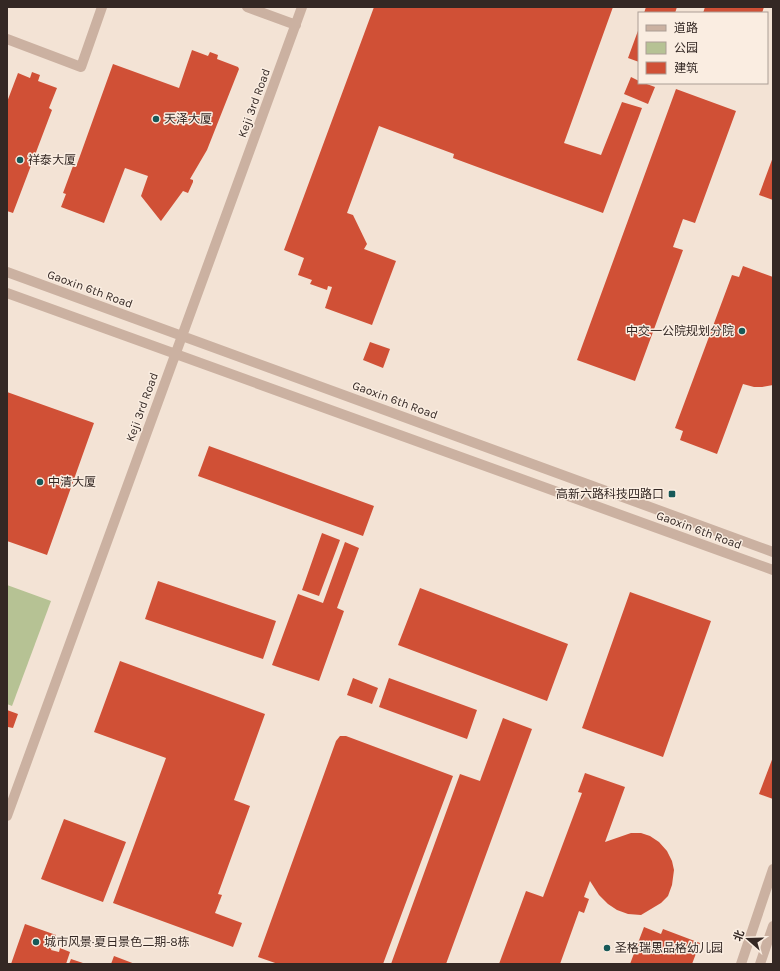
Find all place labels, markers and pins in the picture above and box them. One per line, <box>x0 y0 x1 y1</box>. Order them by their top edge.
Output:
place label: 天泽大厦 <box>164 112 212 126</box>
marker: 天泽大厦 <box>151 114 161 124</box>
place label: 祥泰大厦 <box>28 153 76 167</box>
marker: 祥泰大厦 <box>15 155 25 165</box>
place label: 中交一公院规划分院 <box>626 324 734 338</box>
marker: 中交一公院规划分院 <box>737 326 747 336</box>
place label: 中清大厦 <box>48 475 96 489</box>
marker: 中清大厦 <box>35 477 45 487</box>
place label: 高新六路科技四路口 <box>556 487 664 501</box>
marker: 高新六路科技四路口 <box>667 489 677 499</box>
place label: 城市风景·夏日景色二期-8栋 <box>44 935 190 949</box>
marker: 城市风景·夏日景色二期-8栋 <box>31 937 41 947</box>
place label: 圣格瑞思品格幼儿园 <box>615 941 723 955</box>
marker: 圣格瑞思品格幼儿园 <box>602 943 612 953</box>

